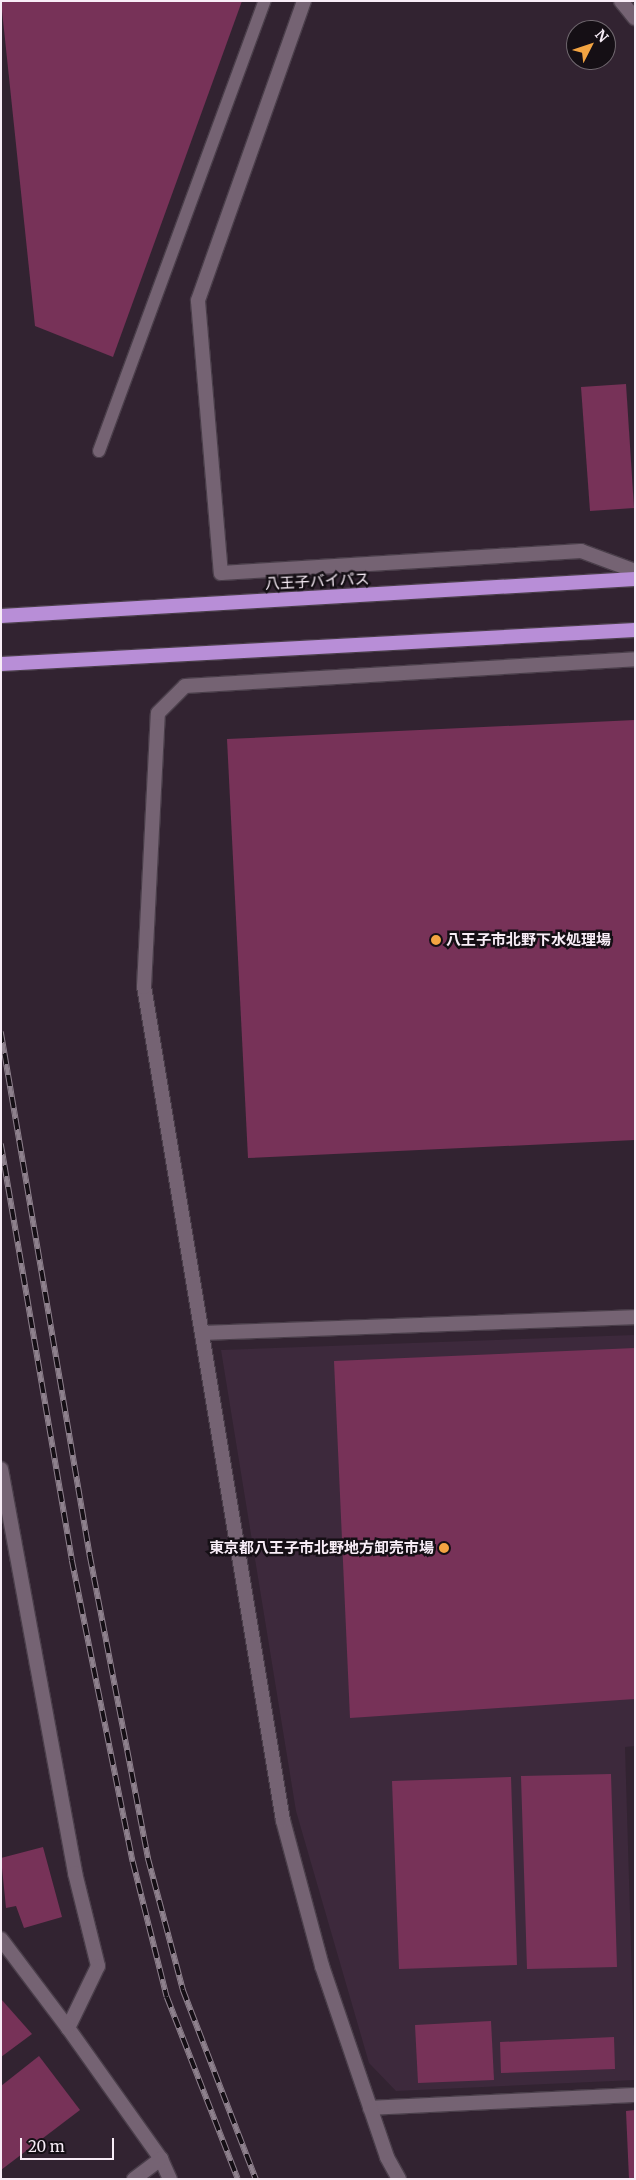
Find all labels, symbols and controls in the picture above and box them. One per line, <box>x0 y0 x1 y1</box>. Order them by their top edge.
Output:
north arrow <box>566 20 616 70</box>
text: N <box>591 26 612 46</box>
street label: 八王子バイパス <box>264 569 370 593</box>
place label: 八王子市北野下水処理場 <box>446 931 611 949</box>
marker: 八王子市北野下水処理場 <box>430 934 442 946</box>
place label: 東京都八王子市北野地方卸売市場 <box>209 1539 434 1557</box>
marker: 東京都八王子市北野地方卸売市場 <box>438 1542 450 1554</box>
scale bar <box>22 2128 116 2160</box>
text: 20 m <box>28 2137 65 2156</box>

